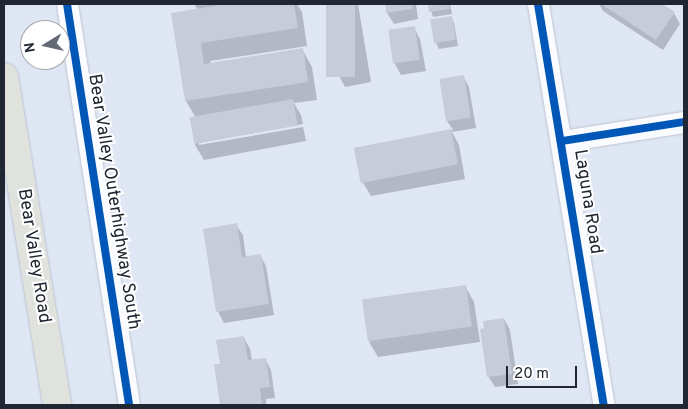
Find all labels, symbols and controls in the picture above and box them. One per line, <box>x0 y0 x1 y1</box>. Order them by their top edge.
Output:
north arrow <box>20 20 70 70</box>
text: N <box>21 41 40 54</box>
street label: Bear Valley Outerhighway South <box>82 72 144 332</box>
street label: Laguna Road <box>568 148 606 256</box>
street label: Bear Valley Road <box>12 187 54 325</box>
scale bar <box>508 356 579 388</box>
text: 20 m <box>514 365 549 384</box>

